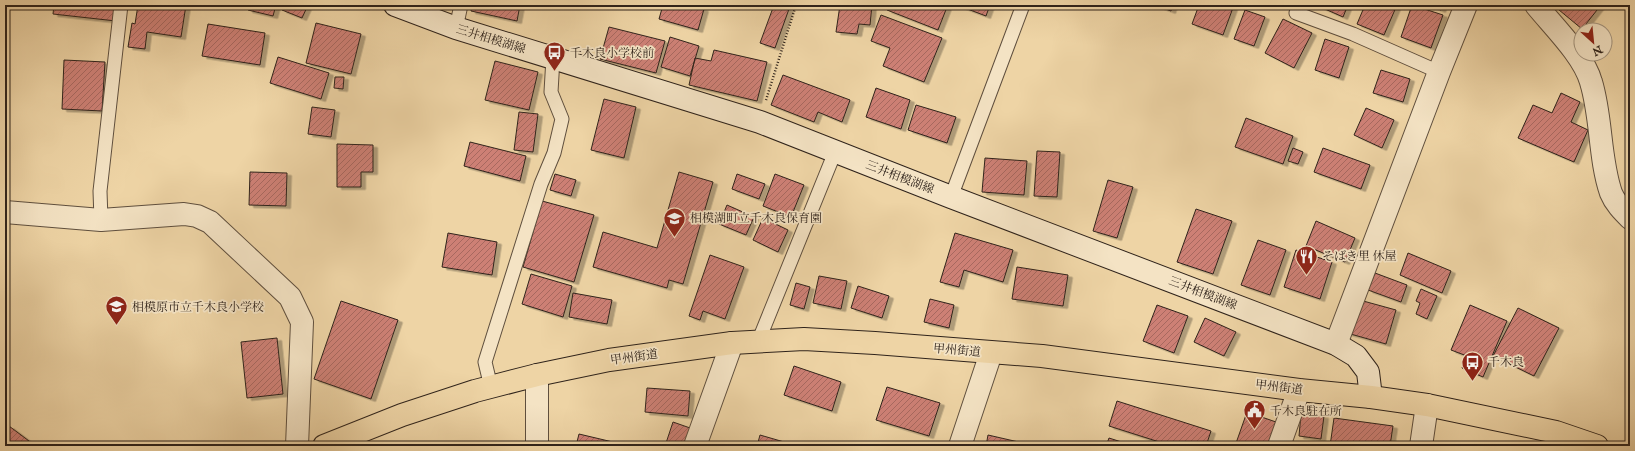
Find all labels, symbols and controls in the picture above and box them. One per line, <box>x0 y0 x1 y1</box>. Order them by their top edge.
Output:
street label: 三井相模湖線 <box>454 22 527 57</box>
north arrow <box>1573 22 1613 62</box>
bus stop icon: 千木良小学校前 <box>542 40 568 73</box>
text: N <box>1589 41 1605 59</box>
place label: 千木良小学校前 <box>570 46 654 61</box>
street label: 三井相模湖線 <box>864 158 936 197</box>
school or university icon: 相模湖町立千木良保育園 <box>662 205 688 238</box>
place label: 相模湖町立千木良保育園 <box>690 211 822 226</box>
restaurant icon: そばき里 休屋 <box>1294 243 1320 276</box>
place label: そばき里 休屋 <box>1322 249 1397 264</box>
street label: 三井相模湖線 <box>1167 274 1239 313</box>
school or university icon: 相模原市立千木良小学校 <box>103 294 129 327</box>
place label: 相模原市立千木良小学校 <box>132 300 264 315</box>
street label: 甲州街道 <box>932 341 982 360</box>
street label: 甲州街道 <box>609 347 659 368</box>
bus stop icon: 千木良 <box>1460 349 1486 382</box>
place label: 千木良 <box>1488 355 1524 370</box>
street label: 甲州街道 <box>1254 377 1304 398</box>
public building icon: 千木良駐在所 <box>1242 398 1268 431</box>
place label: 千木良駐在所 <box>1270 404 1342 419</box>

